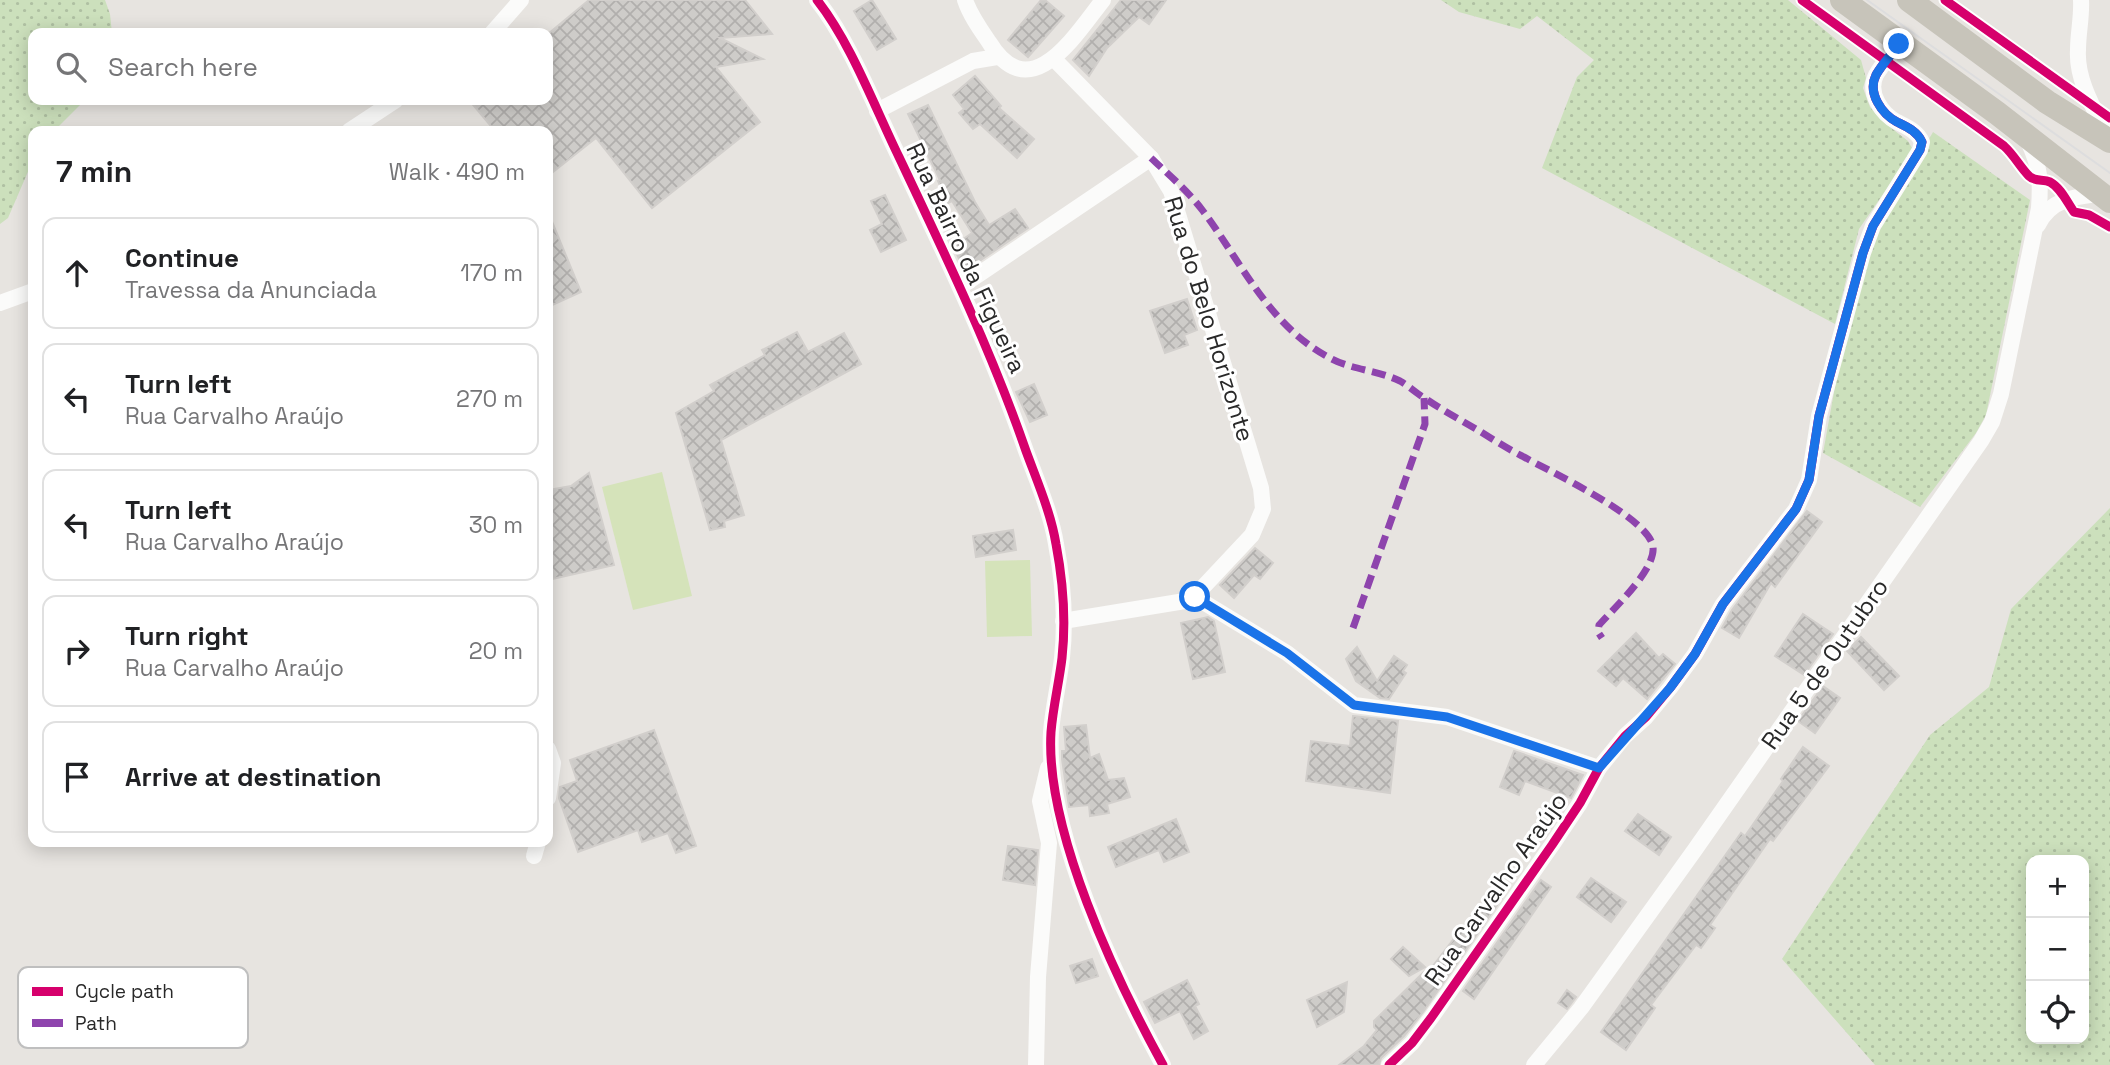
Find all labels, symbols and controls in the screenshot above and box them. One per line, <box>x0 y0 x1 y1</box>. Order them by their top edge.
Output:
search box <box>28 28 553 105</box>
route end <box>1883 28 1914 59</box>
icon: search <box>52 48 90 86</box>
text: Search here <box>108 50 258 84</box>
street label: Rua Bairro da Figueira <box>899 138 1034 378</box>
text: 7 min <box>56 152 132 191</box>
text: Walk · 490 m <box>389 157 525 187</box>
street label: Rua do Belo Horizonte <box>1157 192 1262 445</box>
text: Continue <box>125 241 239 275</box>
icon: ahead <box>58 254 96 292</box>
text: 170 m <box>460 258 523 288</box>
text: Travessa da Anunciada <box>125 275 377 305</box>
text: Turn left <box>125 367 232 401</box>
icon: left <box>58 380 96 418</box>
text: 270 m <box>456 384 523 414</box>
text: Rua Carvalho Araújo <box>125 401 344 431</box>
text: Turn left <box>125 493 232 527</box>
icon: left <box>58 506 96 544</box>
text: 30 m <box>469 510 523 540</box>
text: Rua Carvalho Araújo <box>125 527 344 557</box>
street label: Rua 5 de Outubro <box>1754 572 1895 755</box>
route start <box>1179 581 1210 612</box>
text: Turn right <box>125 619 249 653</box>
icon: right <box>58 632 96 670</box>
text: 20 m <box>469 636 523 666</box>
text: Rua Carvalho Araújo <box>125 653 344 683</box>
icon: arrive <box>58 758 96 796</box>
text: Arrive at destination <box>125 760 382 794</box>
street label: Rua Carvalho Araújo <box>1417 786 1574 991</box>
map controls <box>2026 855 2089 1044</box>
button: + <box>2026 855 2089 918</box>
button: − <box>2026 918 2089 981</box>
legend <box>18 967 248 1048</box>
text: Cycle path <box>75 979 174 1004</box>
button: locate <box>2026 981 2089 1044</box>
text: Path <box>75 1011 117 1036</box>

